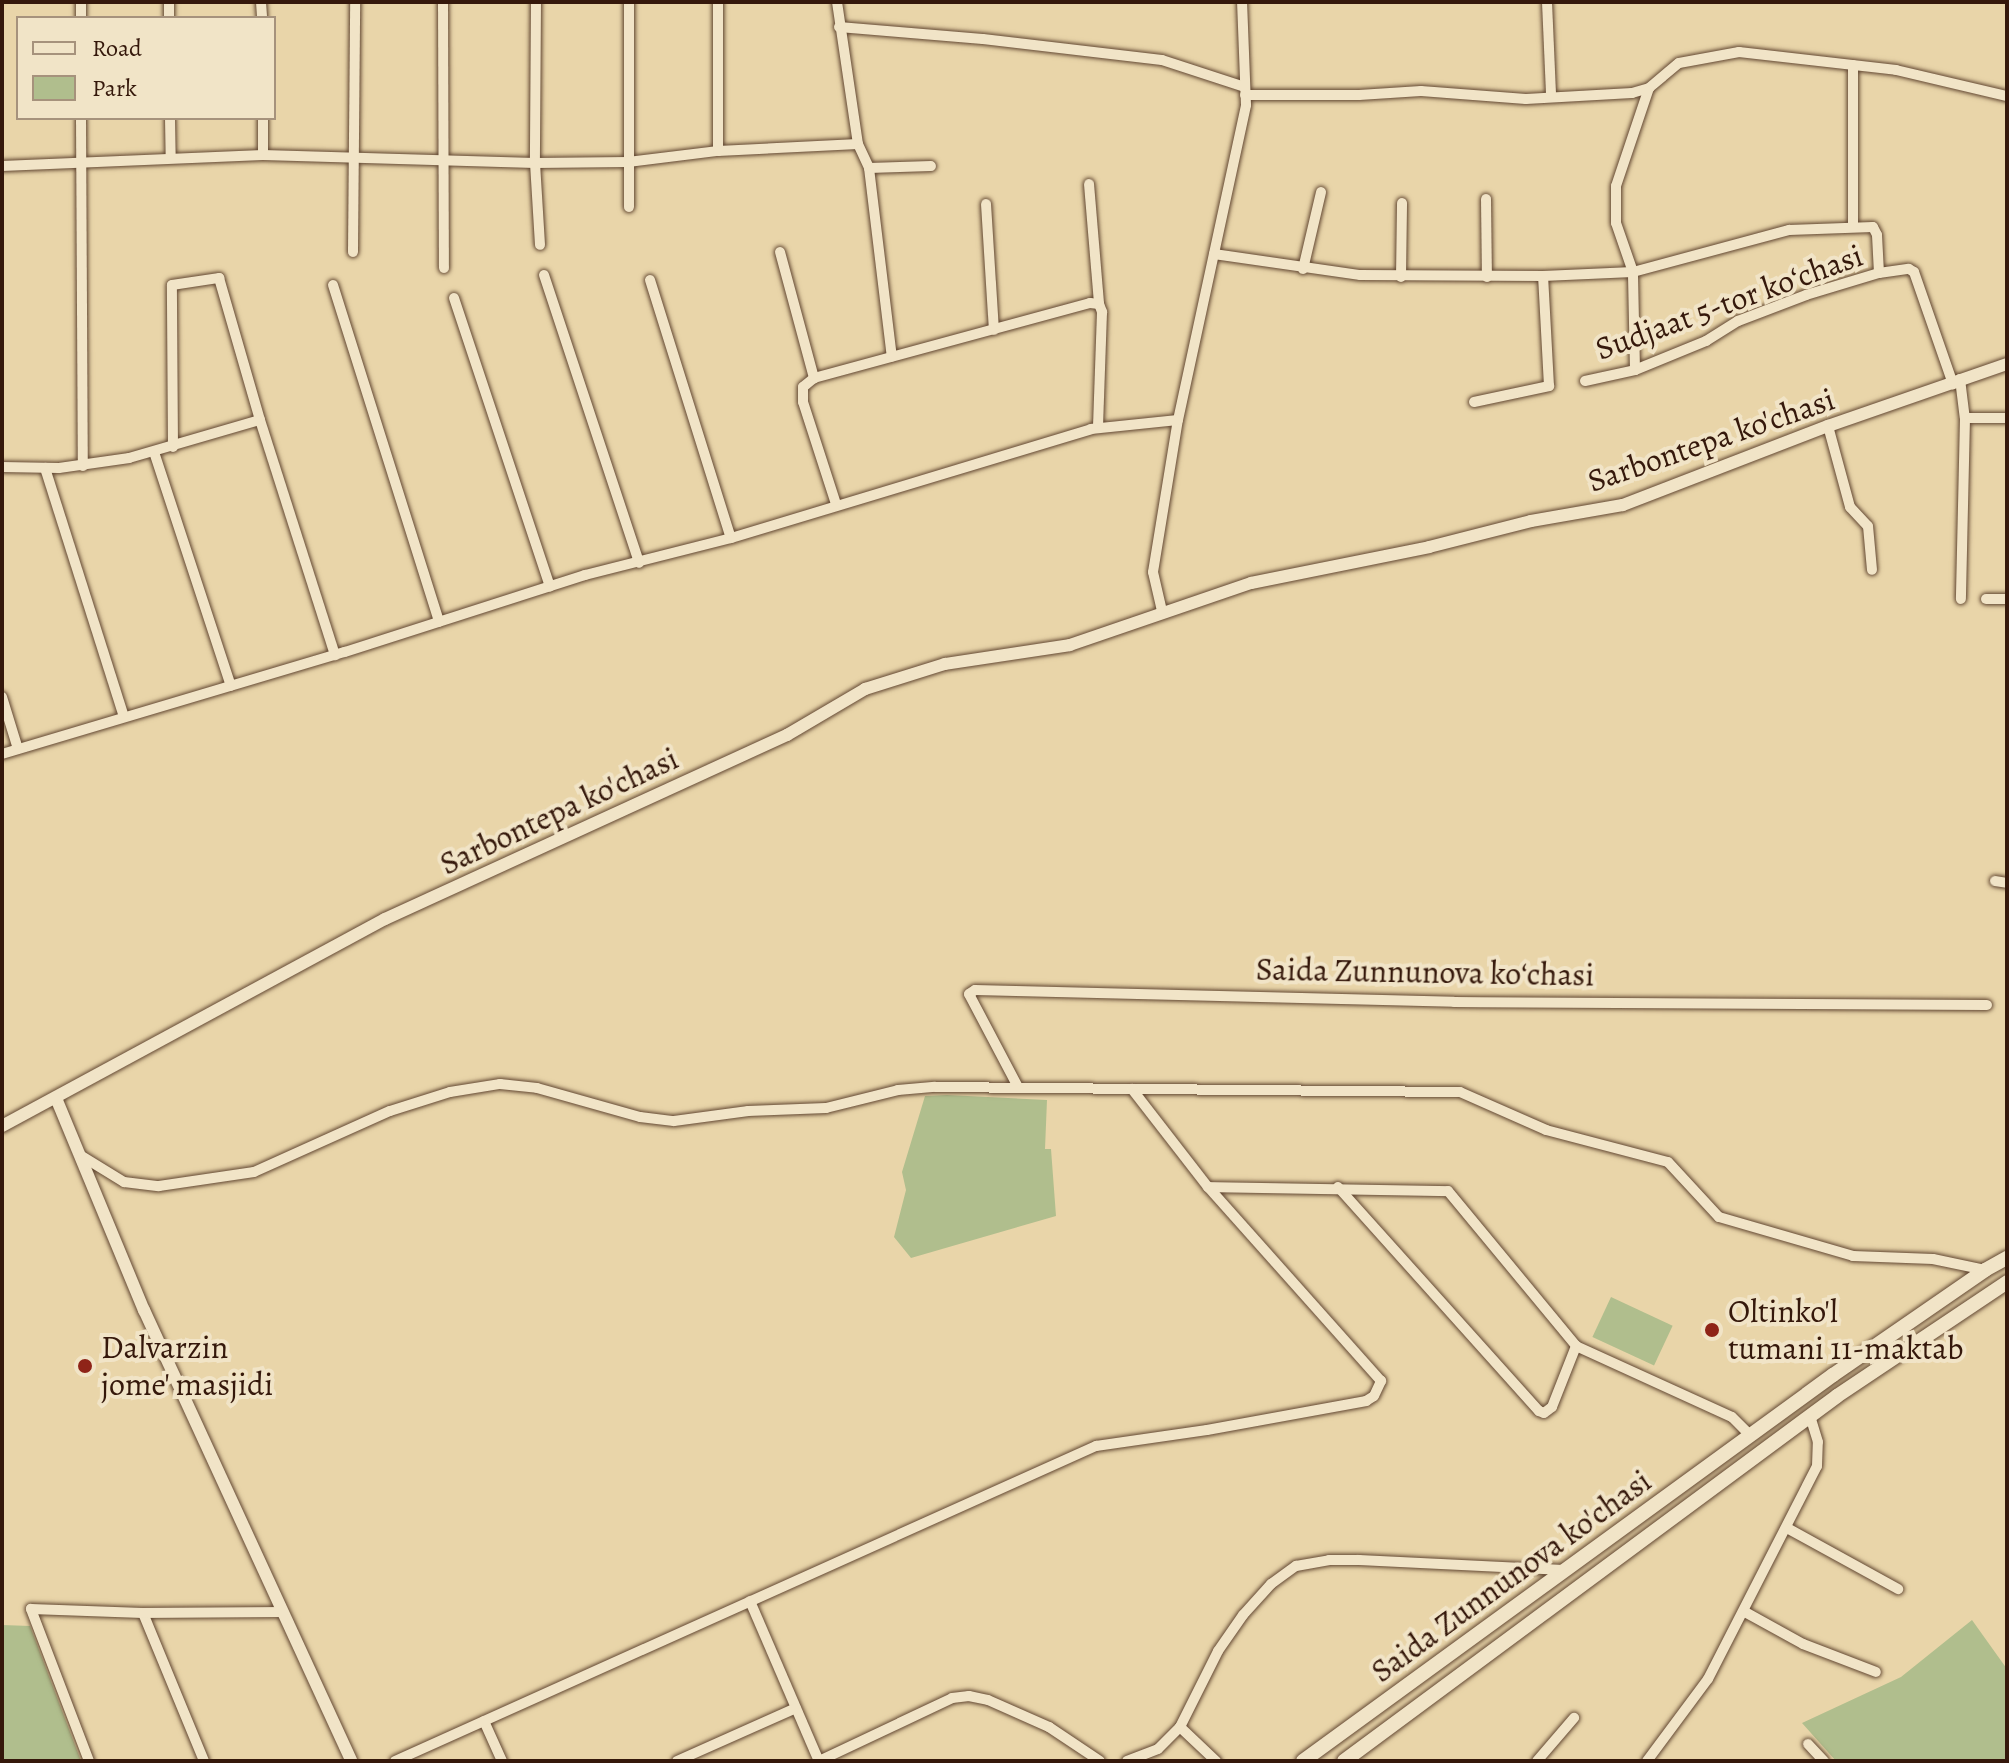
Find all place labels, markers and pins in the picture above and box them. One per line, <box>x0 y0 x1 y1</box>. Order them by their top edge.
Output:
place label: Oltinko'l tumani 11-maktab <box>1728 1293 1964 1368</box>
marker: Oltinko'l tumani 11-maktab <box>1703 1321 1721 1339</box>
place label: Dalvarzin jome' masjidi <box>101 1329 274 1404</box>
marker: Dalvarzin jome' masjidi <box>76 1357 94 1375</box>

